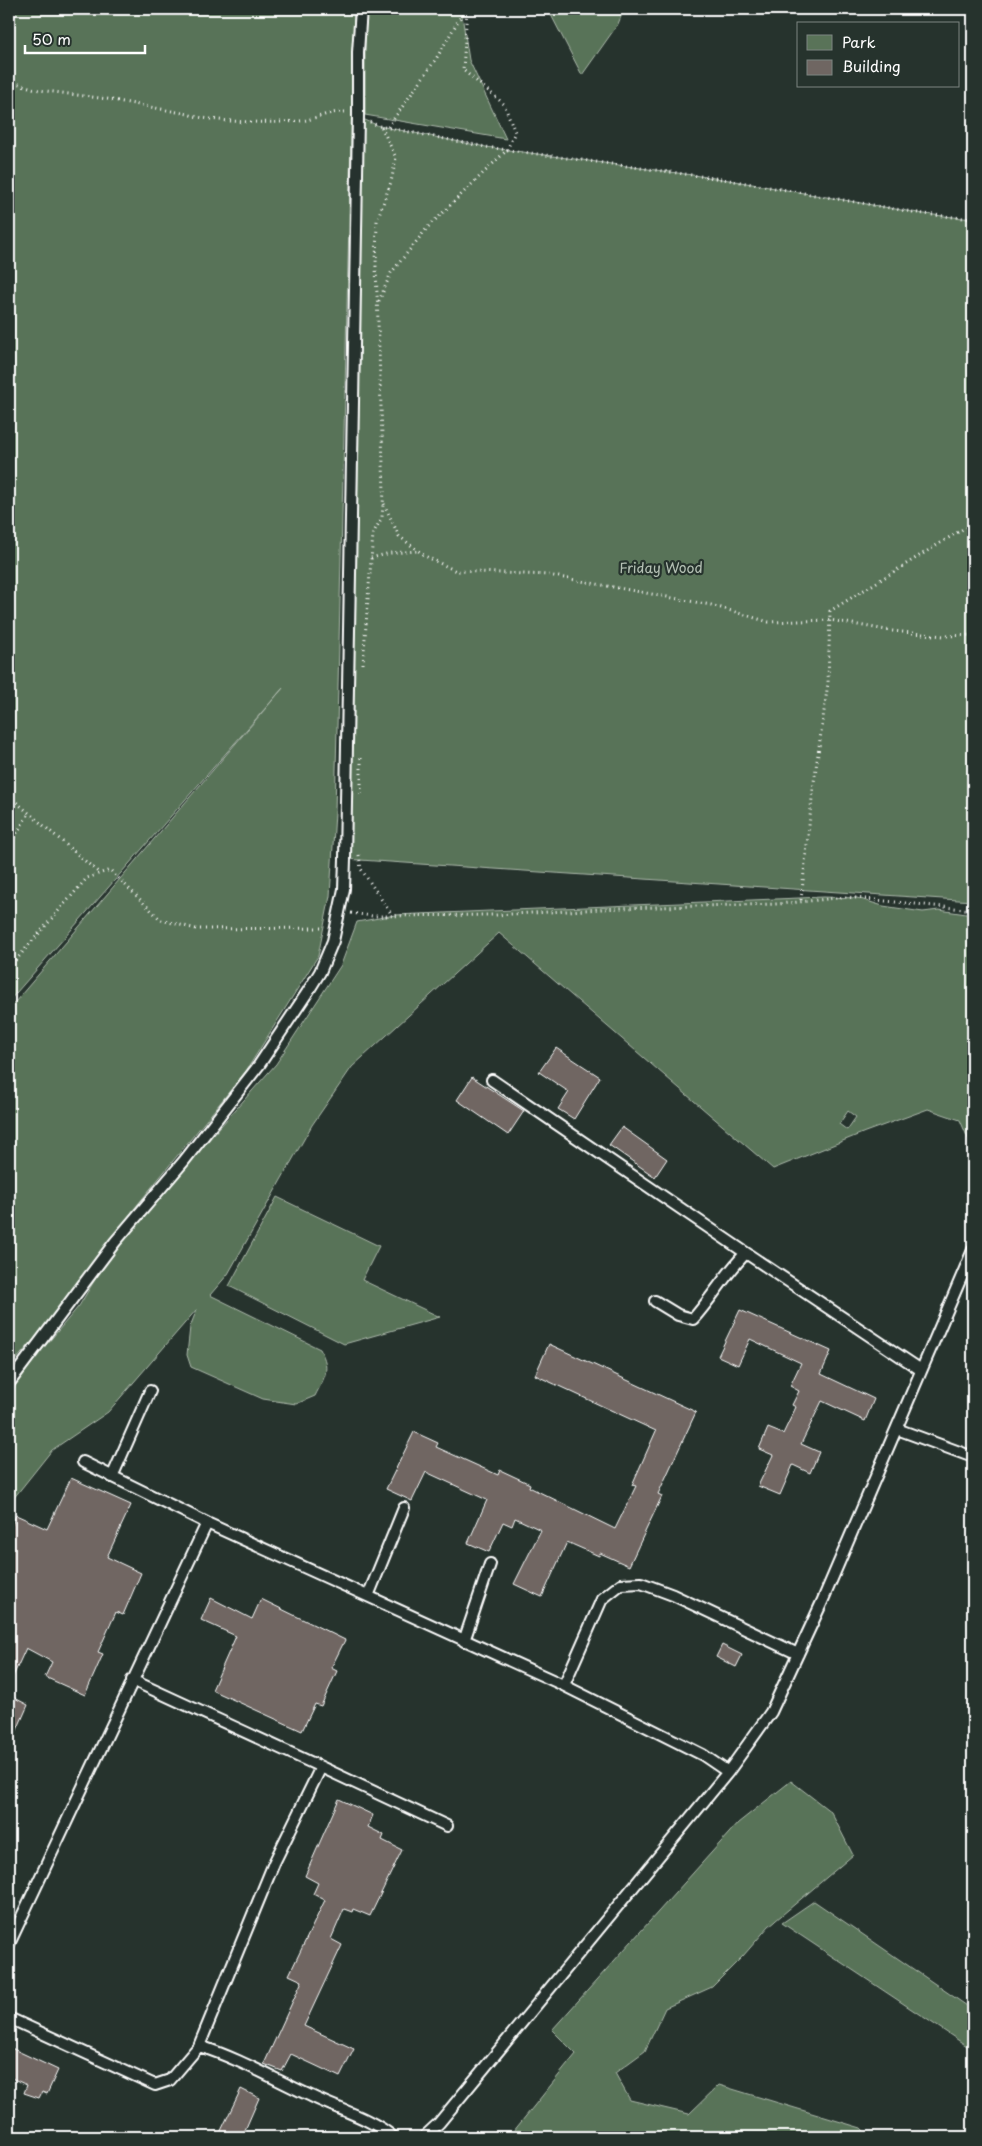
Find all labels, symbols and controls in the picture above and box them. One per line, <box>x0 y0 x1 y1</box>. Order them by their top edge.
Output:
scale bar <box>25 22 145 54</box>
legend <box>797 22 960 88</box>
text: 50 m <box>32 27 71 50</box>
text: Park <box>842 30 876 53</box>
text: Building <box>842 54 901 77</box>
park label: Friday Wood <box>619 557 703 578</box>

